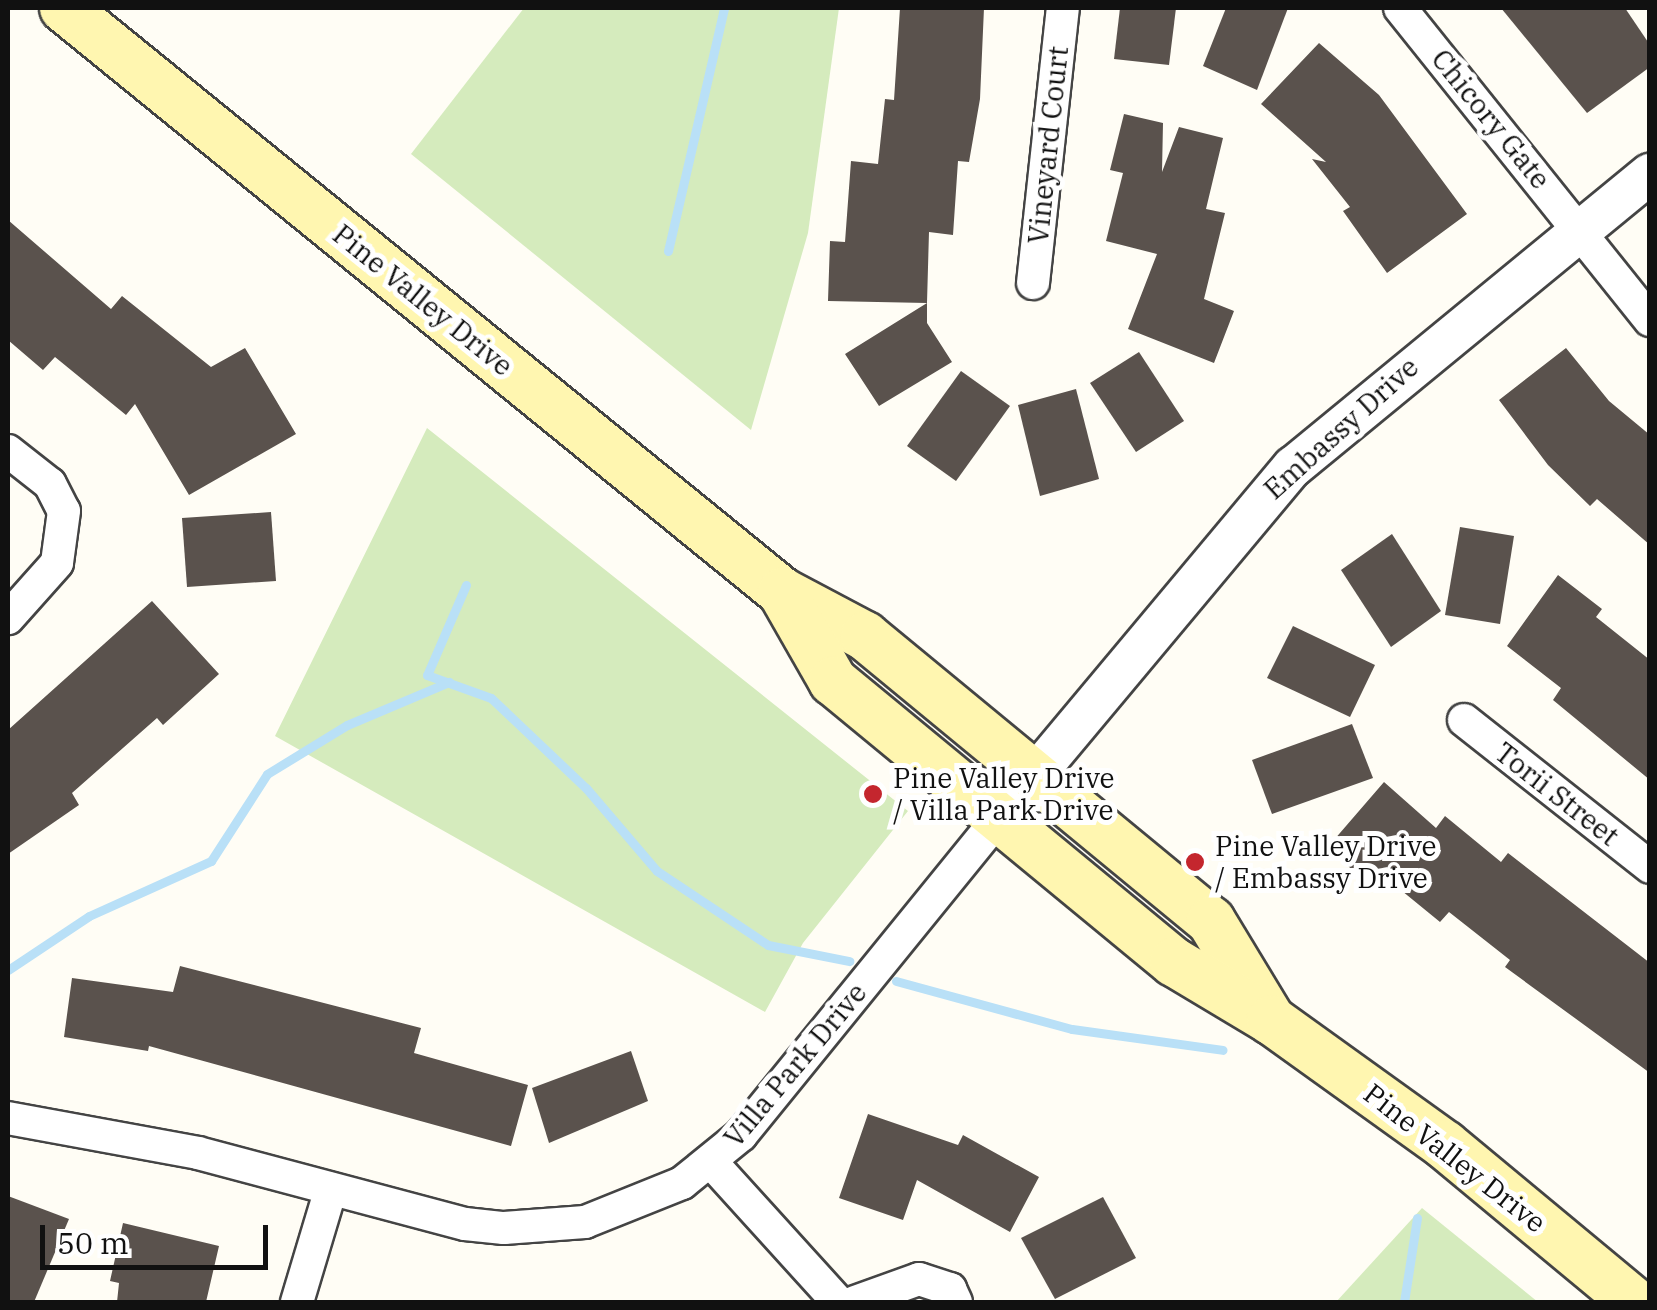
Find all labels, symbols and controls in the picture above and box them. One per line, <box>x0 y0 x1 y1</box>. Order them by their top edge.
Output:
street label: Chicory Gate <box>1425 43 1557 195</box>
street label: Vineyard Court <box>1021 44 1075 246</box>
street label: Pine Valley Drive <box>326 217 520 383</box>
street label: Embassy Drive <box>1257 350 1425 506</box>
street label: Torii Street <box>1488 735 1626 853</box>
place label: Pine Valley Drive / Villa Park Drive <box>893 761 1115 827</box>
marker: Pine Valley Drive / Villa Park Drive <box>862 783 884 805</box>
place label: Pine Valley Drive / Embassy Drive <box>1215 829 1437 895</box>
marker: Pine Valley Drive / Embassy Drive <box>1184 851 1206 873</box>
street label: Villa Park Drive <box>717 976 873 1154</box>
street label: Pine Valley Drive <box>1357 1077 1553 1239</box>
scale bar <box>45 1205 272 1267</box>
text: 50 m <box>57 1223 129 1262</box>

